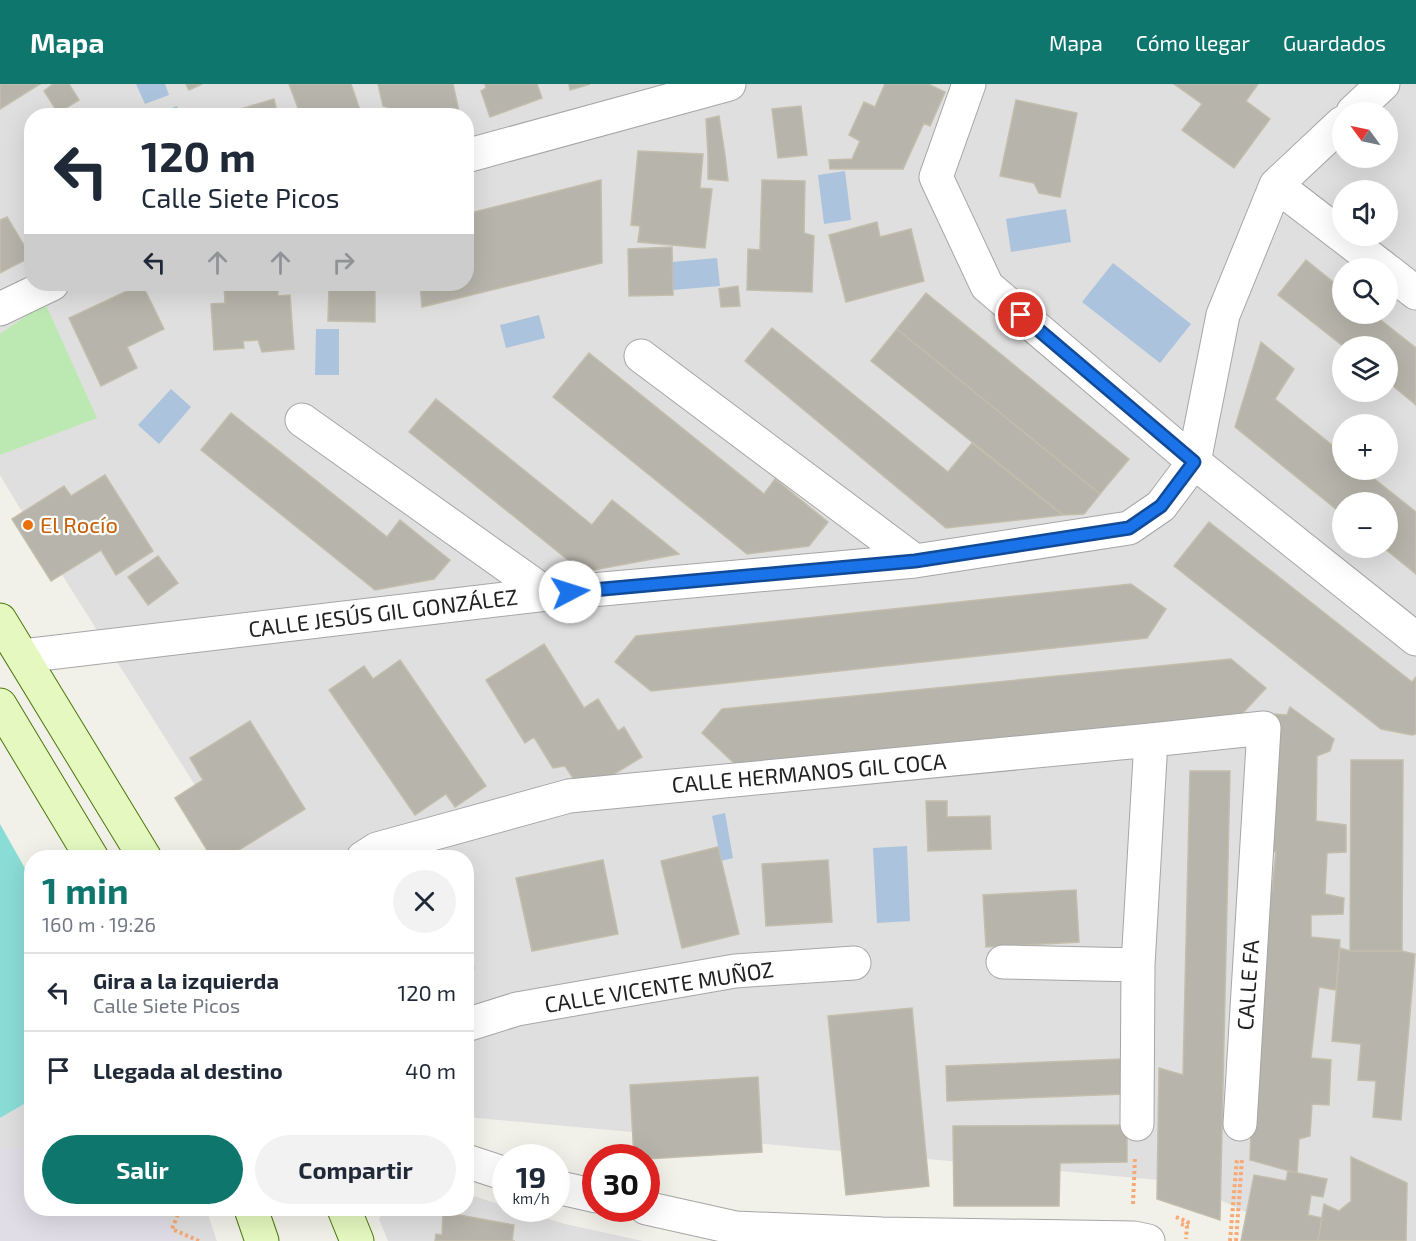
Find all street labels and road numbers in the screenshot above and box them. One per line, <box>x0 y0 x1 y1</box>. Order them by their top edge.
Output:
street label: CALLE JESÚS GIL GONZÁLEZ <box>247 583 519 641</box>
street label: CALLE HERMANOS GIL COCA <box>670 747 948 797</box>
street label: CALLE FA <box>1231 939 1263 1031</box>
street label: CALLE VICENTE MUÑOZ <box>542 955 775 1017</box>

